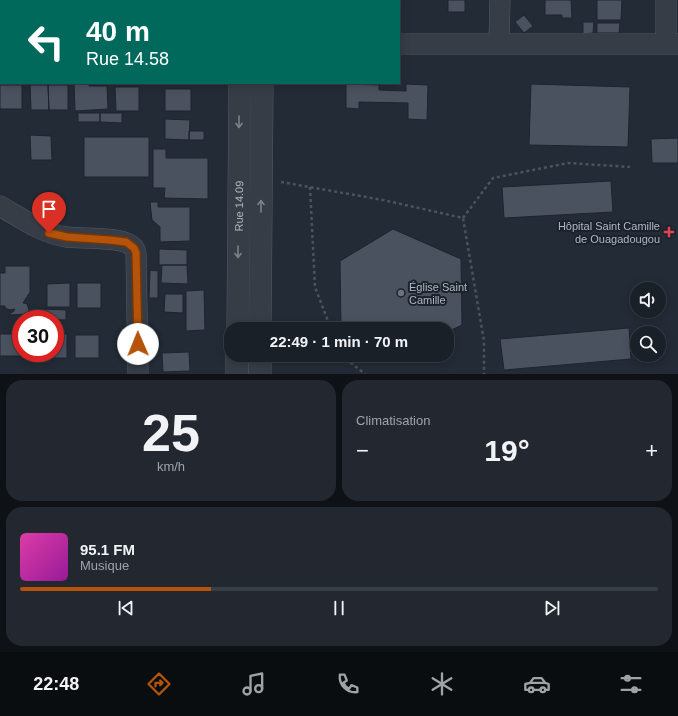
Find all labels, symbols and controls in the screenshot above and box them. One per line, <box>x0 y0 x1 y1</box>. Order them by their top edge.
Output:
icon: left <box>20 16 72 68</box>
text: 40 m <box>86 16 150 47</box>
text: Rue 14.58 <box>86 49 169 69</box>
one-way arrow <box>235 115 243 128</box>
street label: Rue 14.09 <box>233 181 245 231</box>
pin <box>32 192 66 233</box>
icon: arrive <box>38 198 60 220</box>
one-way arrow <box>257 200 265 213</box>
place label: Hôpital Saint Camille de Ouagadougou <box>558 220 660 245</box>
marker: Hôpital Saint Camille de Ouagadougou <box>663 226 675 238</box>
one-way arrow <box>234 245 242 258</box>
place label: Église Saint Camille <box>409 281 467 306</box>
map controls <box>630 282 666 362</box>
button: sound <box>630 282 666 318</box>
marker: Église Saint Camille <box>396 288 406 298</box>
speed limit sign: 30 <box>12 310 64 362</box>
position arrow <box>117 323 159 365</box>
button: search <box>630 326 666 362</box>
text: 22:49 · 1 min · 70 m <box>270 333 408 350</box>
text: 25 <box>142 404 200 462</box>
text: Climatisation <box>356 413 430 428</box>
text: 19° <box>484 434 530 467</box>
text: − <box>356 438 369 463</box>
text: + <box>645 438 658 463</box>
text: km/h <box>157 459 185 474</box>
text: 95.1 FM <box>80 541 135 558</box>
text: Musique <box>80 558 129 573</box>
icon: previous <box>115 597 137 619</box>
icon: pause <box>328 597 350 619</box>
icon: next <box>541 597 563 619</box>
icon: directions <box>145 670 173 698</box>
icon: music <box>240 670 268 698</box>
icon: phone <box>334 670 362 698</box>
icon: climate <box>428 670 456 698</box>
icon: car <box>523 670 551 698</box>
icon: filters <box>617 670 645 698</box>
text: 22:48 <box>33 674 79 694</box>

